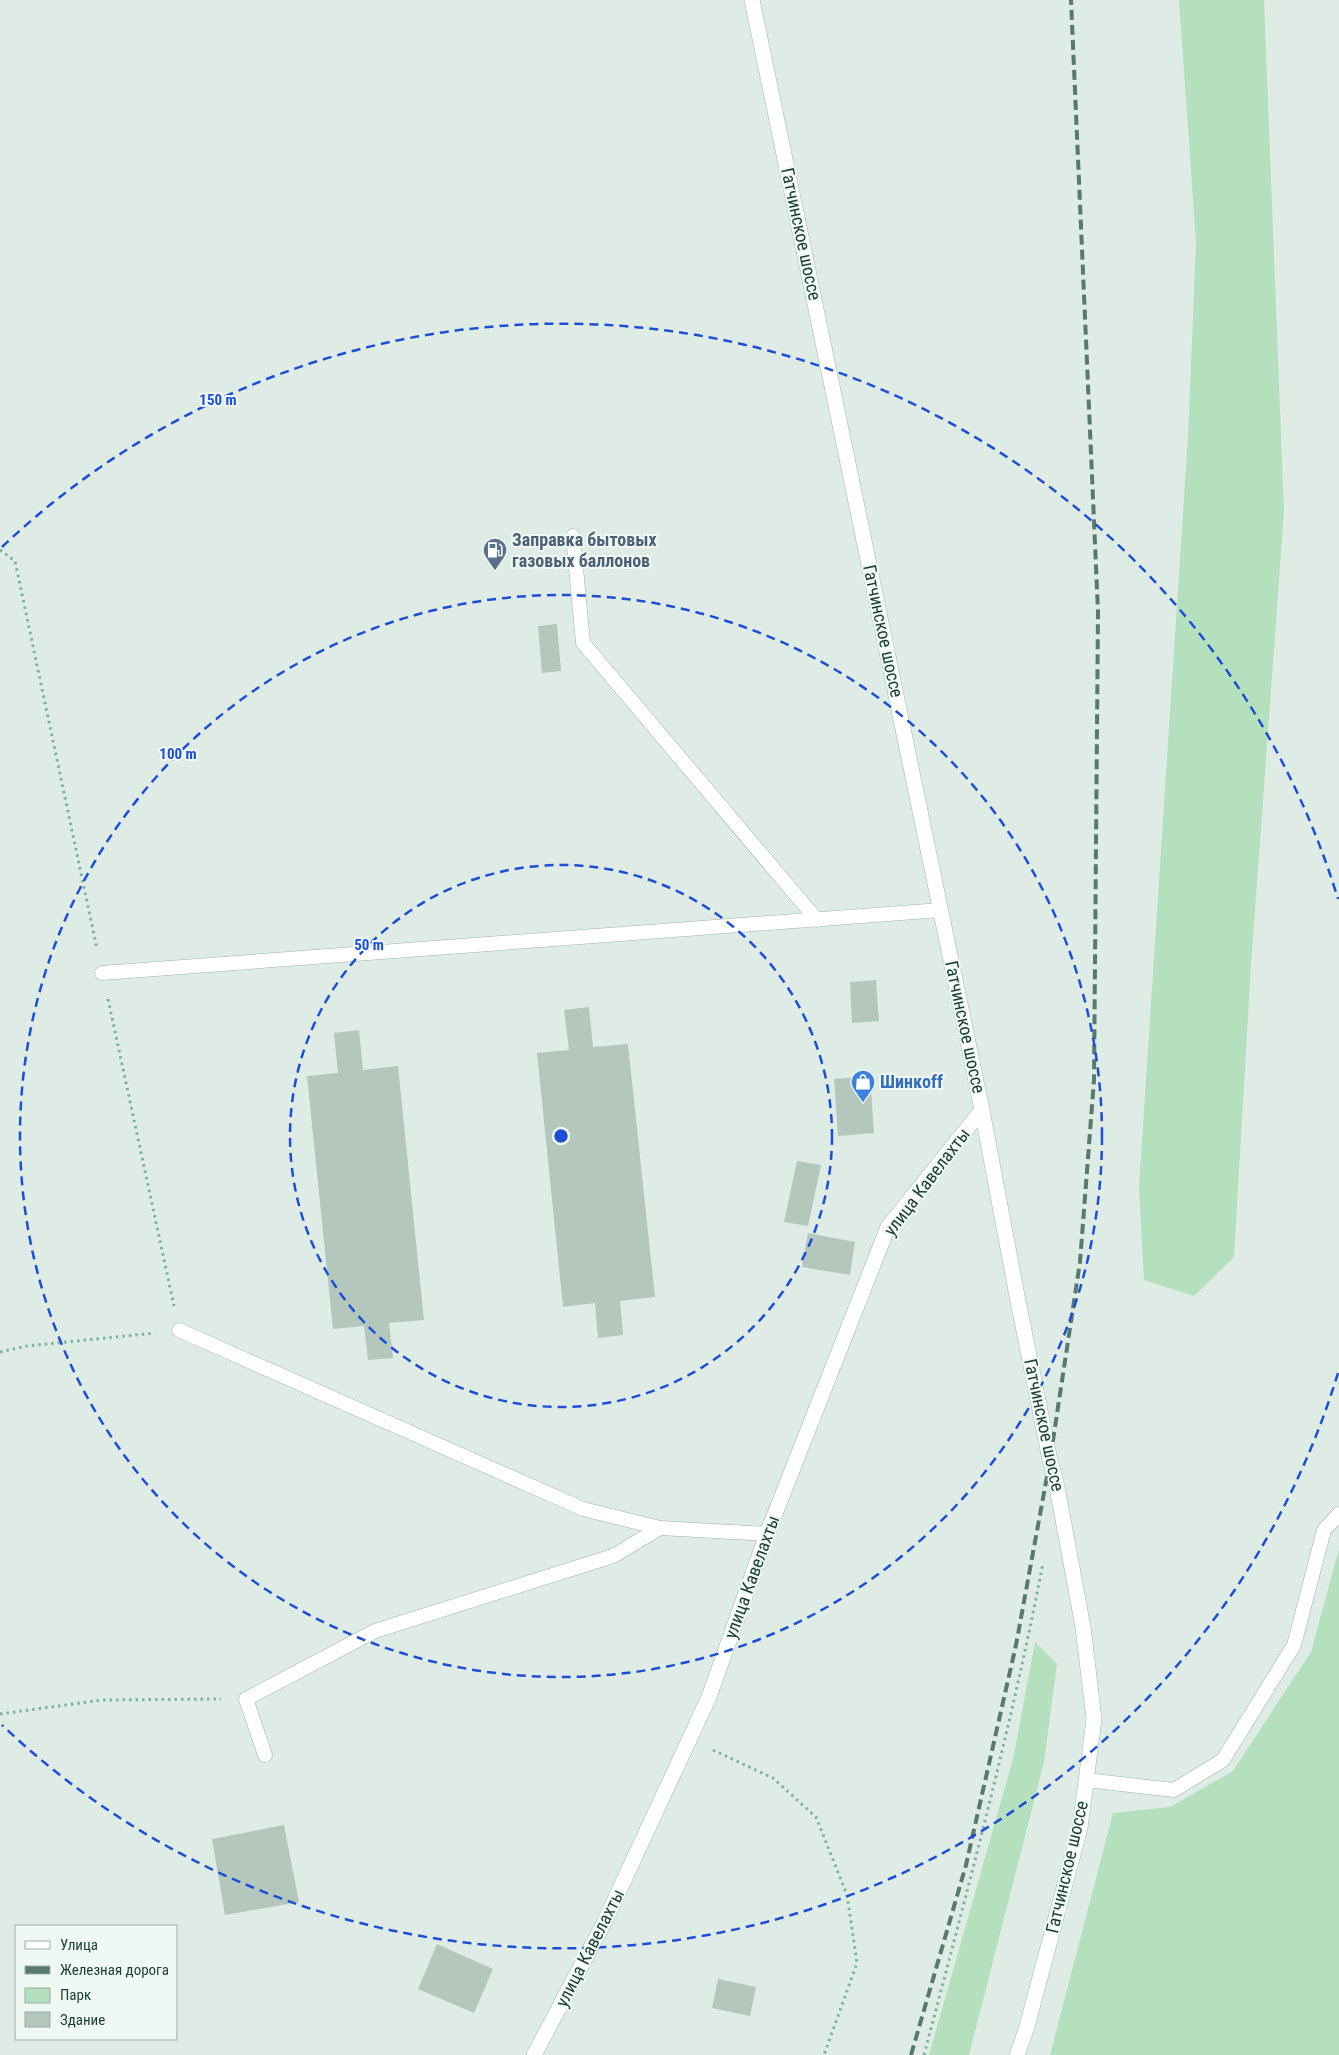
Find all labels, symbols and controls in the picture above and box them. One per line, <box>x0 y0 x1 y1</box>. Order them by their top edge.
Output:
street label: Гатчинское шоссе <box>777 166 826 302</box>
text: 150 m <box>199 391 237 409</box>
place label: Заправка бытовых газовых баллонов <box>512 529 657 571</box>
fuel station icon: Заправка бытовых газовых баллонов <box>482 537 508 571</box>
street label: Гатчинское шоссе <box>859 563 908 699</box>
text: 100 m <box>159 745 197 763</box>
text: 50 m <box>354 936 384 954</box>
street label: Гатчинское шоссе <box>941 959 990 1095</box>
shop icon: Шинкoff <box>850 1069 876 1103</box>
place label: Шинкoff <box>880 1071 943 1092</box>
street label: улица Кавелахты <box>879 1124 974 1240</box>
centre of rings <box>552 1127 570 1145</box>
street label: Гатчинское шоссе <box>1020 1357 1069 1493</box>
street label: улица Кавелахты <box>720 1512 784 1641</box>
street label: Гатчинское шоссе <box>1041 1799 1092 1935</box>
street label: улица Кавелахты <box>551 1885 628 2010</box>
legend <box>15 1925 178 2040</box>
text: Улица <box>60 1936 98 1954</box>
text: Железная дорога <box>60 1961 169 1979</box>
text: Парк <box>60 1986 91 2004</box>
text: Здание <box>60 2011 105 2029</box>

